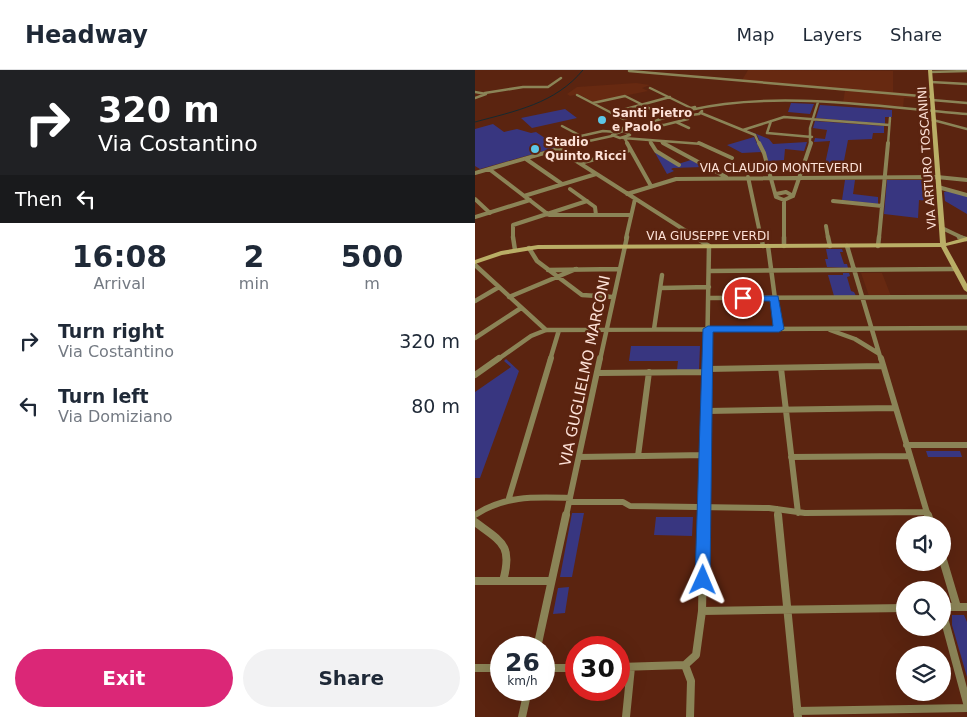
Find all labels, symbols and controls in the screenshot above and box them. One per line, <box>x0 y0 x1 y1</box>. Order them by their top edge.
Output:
text: Headway <box>25 21 148 49</box>
text: Map <box>736 24 774 45</box>
text: Layers <box>802 24 862 45</box>
text: Share <box>890 24 942 45</box>
street label: VIA ARTURO TOSCANINI <box>915 86 939 230</box>
icon: right <box>15 90 80 155</box>
text: 320 m <box>98 90 220 130</box>
place label: Santi Pietro e Paolo <box>612 106 692 134</box>
marker: Santi Pietro e Paolo <box>596 114 608 126</box>
text: Via Costantino <box>98 131 258 156</box>
place label: Stadio Quinto Ricci <box>545 135 626 163</box>
marker: Stadio Quinto Ricci <box>529 143 541 155</box>
street label: VIA CLAUDIO MONTEVERDI <box>700 161 862 175</box>
icon: left <box>72 185 100 213</box>
text: Then <box>15 188 62 210</box>
street label: VIA GIUSEPPE VERDI <box>646 229 770 243</box>
text: 16:08 <box>72 239 167 274</box>
text: 2 <box>243 239 264 274</box>
text: 500 <box>341 239 403 274</box>
text: Arrival <box>93 274 145 293</box>
text: min <box>239 274 269 293</box>
text: m <box>364 274 380 293</box>
street label: VIA GUGLIELMO MARCONI <box>556 274 614 468</box>
pin <box>722 277 764 319</box>
icon: arrive <box>729 284 757 312</box>
text: Turn right <box>58 320 164 342</box>
icon: right <box>15 327 43 355</box>
text: 320 m <box>399 330 460 352</box>
text: Via Costantino <box>58 342 174 361</box>
text: Turn left <box>58 385 149 407</box>
icon: left <box>15 392 43 420</box>
text: 80 m <box>411 395 460 417</box>
text: Via Domiziano <box>58 407 173 426</box>
map controls <box>896 516 951 701</box>
button: sound <box>896 516 951 571</box>
position arrow <box>676 553 728 605</box>
button: search <box>896 581 951 636</box>
speed limit sign: 30 <box>565 636 630 701</box>
button: layers <box>896 646 951 701</box>
text: 26 <box>505 648 540 677</box>
button: Exit <box>15 649 233 707</box>
button: Share <box>243 649 460 707</box>
text: km/h <box>507 674 538 688</box>

